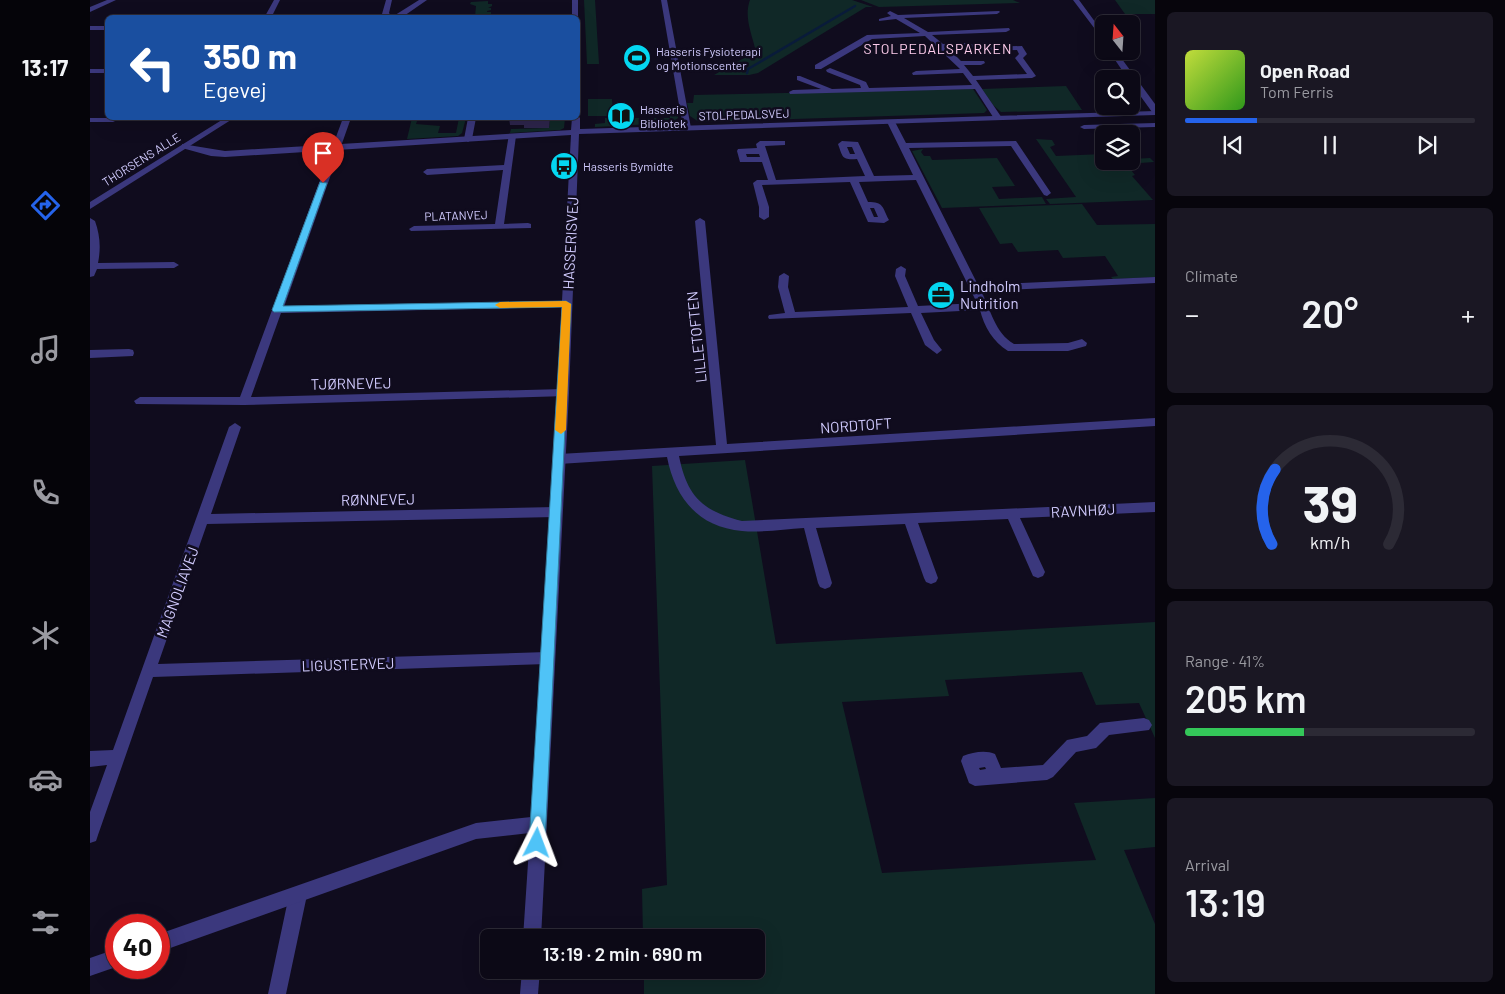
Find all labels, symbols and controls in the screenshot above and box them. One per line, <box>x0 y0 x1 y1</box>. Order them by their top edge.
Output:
north arrow <box>1095 15 1140 60</box>
map controls <box>1095 15 1140 170</box>
text: 350 m <box>203 34 297 76</box>
icon: left <box>120 35 185 100</box>
district label: STOLPEDALSPARKEN <box>863 40 1013 57</box>
sports icon: Hasseris Fysioterapi og Motionscenter <box>622 43 652 73</box>
place label: Hasseris Fysioterapi og Motionscenter <box>656 44 761 72</box>
text: 13:17 <box>22 54 68 80</box>
text: Open Road <box>1260 59 1350 82</box>
button: search <box>1095 70 1140 115</box>
text: Egevej <box>203 76 267 102</box>
text: Tom Ferris <box>1260 82 1334 101</box>
library icon: Hasseris Bibliotek <box>606 101 636 131</box>
place label: Hasseris Bibliotek <box>640 102 686 130</box>
street label: STOLPEDALSVEJ <box>698 105 790 123</box>
button: layers <box>1095 125 1140 170</box>
street label: THORSENS ALLE <box>99 129 183 189</box>
icon: previous <box>1219 131 1247 159</box>
icon: pause <box>1316 131 1344 159</box>
icon: next <box>1413 131 1441 159</box>
pin <box>302 132 344 183</box>
icon: arrive <box>309 139 337 167</box>
bus stop icon: Hasseris Bymidte <box>549 151 579 181</box>
place label: Hasseris Bymidte <box>583 159 673 173</box>
icon: directions <box>28 188 63 223</box>
street label: HASSERISVEJ <box>559 196 581 290</box>
street label: PLATANVEJ <box>424 207 488 223</box>
text: Climate <box>1185 266 1238 285</box>
place label: Lindholm Nutrition <box>960 277 1021 312</box>
office icon: Lindholm Nutrition <box>926 280 956 310</box>
street label: LILLETOFTEN <box>682 290 710 384</box>
text: 20° <box>1302 290 1358 336</box>
text: − <box>1185 297 1199 331</box>
text: + <box>1461 297 1475 331</box>
icon: music <box>28 332 63 367</box>
street label: TJØRNEVEJ <box>310 373 392 393</box>
street label: NORDTOFT <box>819 414 893 436</box>
text: 39 <box>1302 471 1358 533</box>
icon: phone <box>28 475 63 510</box>
street label: RØNNEVEJ <box>341 489 415 509</box>
street label: RAVNHØJ <box>1050 499 1116 521</box>
text: km/h <box>1310 531 1350 553</box>
street label: MAGNOLIAVEJ <box>152 544 202 640</box>
icon: climate <box>28 618 63 653</box>
text: Range · 41% <box>1185 651 1265 670</box>
street label: LIGUSTERVEJ <box>301 653 395 675</box>
text: 205 km <box>1185 675 1307 721</box>
icon: car <box>28 762 63 797</box>
position arrow <box>510 816 562 868</box>
text: Arrival <box>1185 855 1230 874</box>
text: 13:19 <box>1185 879 1266 925</box>
icon: filters <box>28 905 63 940</box>
speed limit sign: 40 <box>105 914 170 979</box>
text: 13:19 · 2 min · 690 m <box>543 942 702 965</box>

